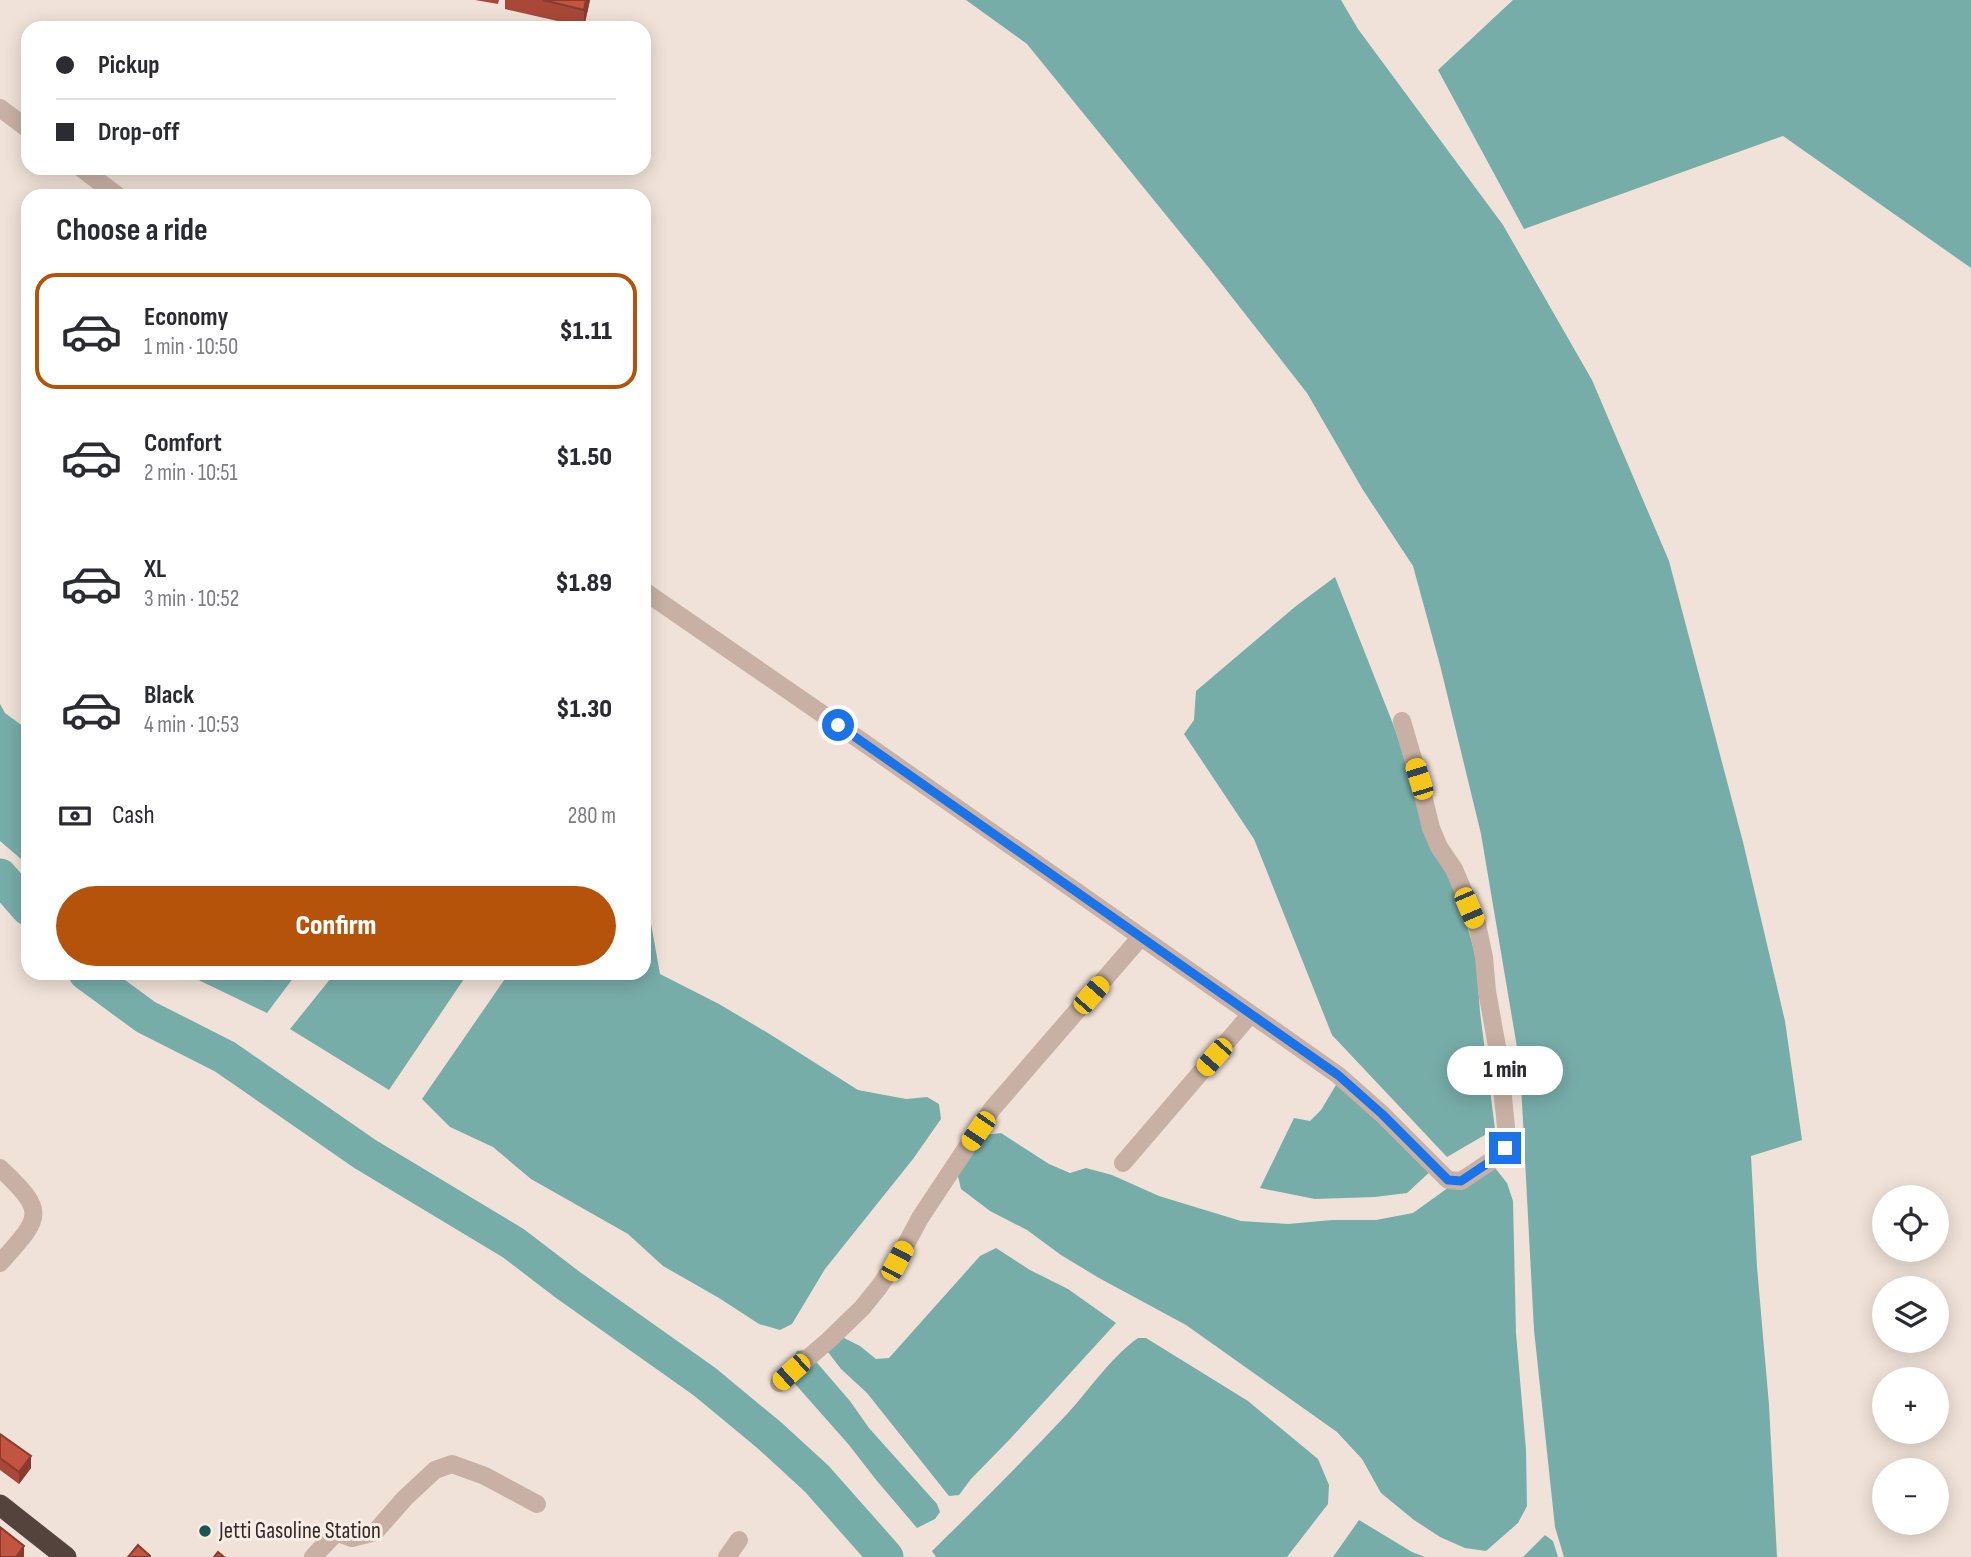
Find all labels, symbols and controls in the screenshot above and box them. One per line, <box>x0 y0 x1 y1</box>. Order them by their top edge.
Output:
text: Pickup <box>98 50 160 81</box>
text: Drop-off <box>98 117 179 148</box>
text: Choose a ride <box>56 211 208 250</box>
icon: car <box>60 300 123 363</box>
text: Economy <box>144 302 228 333</box>
text: $1.11 <box>559 316 612 347</box>
text: 1 min · 10:50 <box>144 333 238 361</box>
icon: car <box>60 426 123 489</box>
text: Comfort <box>144 428 222 459</box>
text: $1.50 <box>556 442 612 473</box>
text: 2 min · 10:51 <box>144 459 238 487</box>
icon: car <box>60 552 123 615</box>
text: XL <box>144 554 166 585</box>
text: $1.89 <box>556 568 612 599</box>
text: 3 min · 10:52 <box>144 585 239 613</box>
icon: car <box>60 678 123 741</box>
text: Black <box>144 680 194 711</box>
text: $1.30 <box>556 694 612 725</box>
route start <box>822 709 854 741</box>
text: 4 min · 10:53 <box>144 711 239 739</box>
car <box>1403 756 1436 802</box>
icon: cash <box>56 797 94 835</box>
text: Cash <box>112 800 155 831</box>
text: 280 m <box>568 802 616 830</box>
car <box>1452 885 1487 931</box>
button: Confirm <box>56 886 616 966</box>
car <box>1070 972 1113 1018</box>
car <box>1193 1034 1236 1080</box>
callout: 1 min <box>1447 1046 1563 1096</box>
text: 1 min <box>1483 1056 1527 1084</box>
car <box>958 1108 999 1154</box>
route end <box>1489 1132 1521 1164</box>
map controls <box>1872 1185 1949 1535</box>
button: locate <box>1872 1185 1949 1262</box>
car <box>878 1238 917 1284</box>
button: layers <box>1872 1276 1949 1353</box>
car <box>769 1350 814 1394</box>
button: + <box>1872 1367 1949 1444</box>
button: − <box>1872 1458 1949 1535</box>
place label: Jetti Gasoline Station <box>218 1517 381 1545</box>
marker: Jetti Gasoline Station <box>197 1523 213 1539</box>

